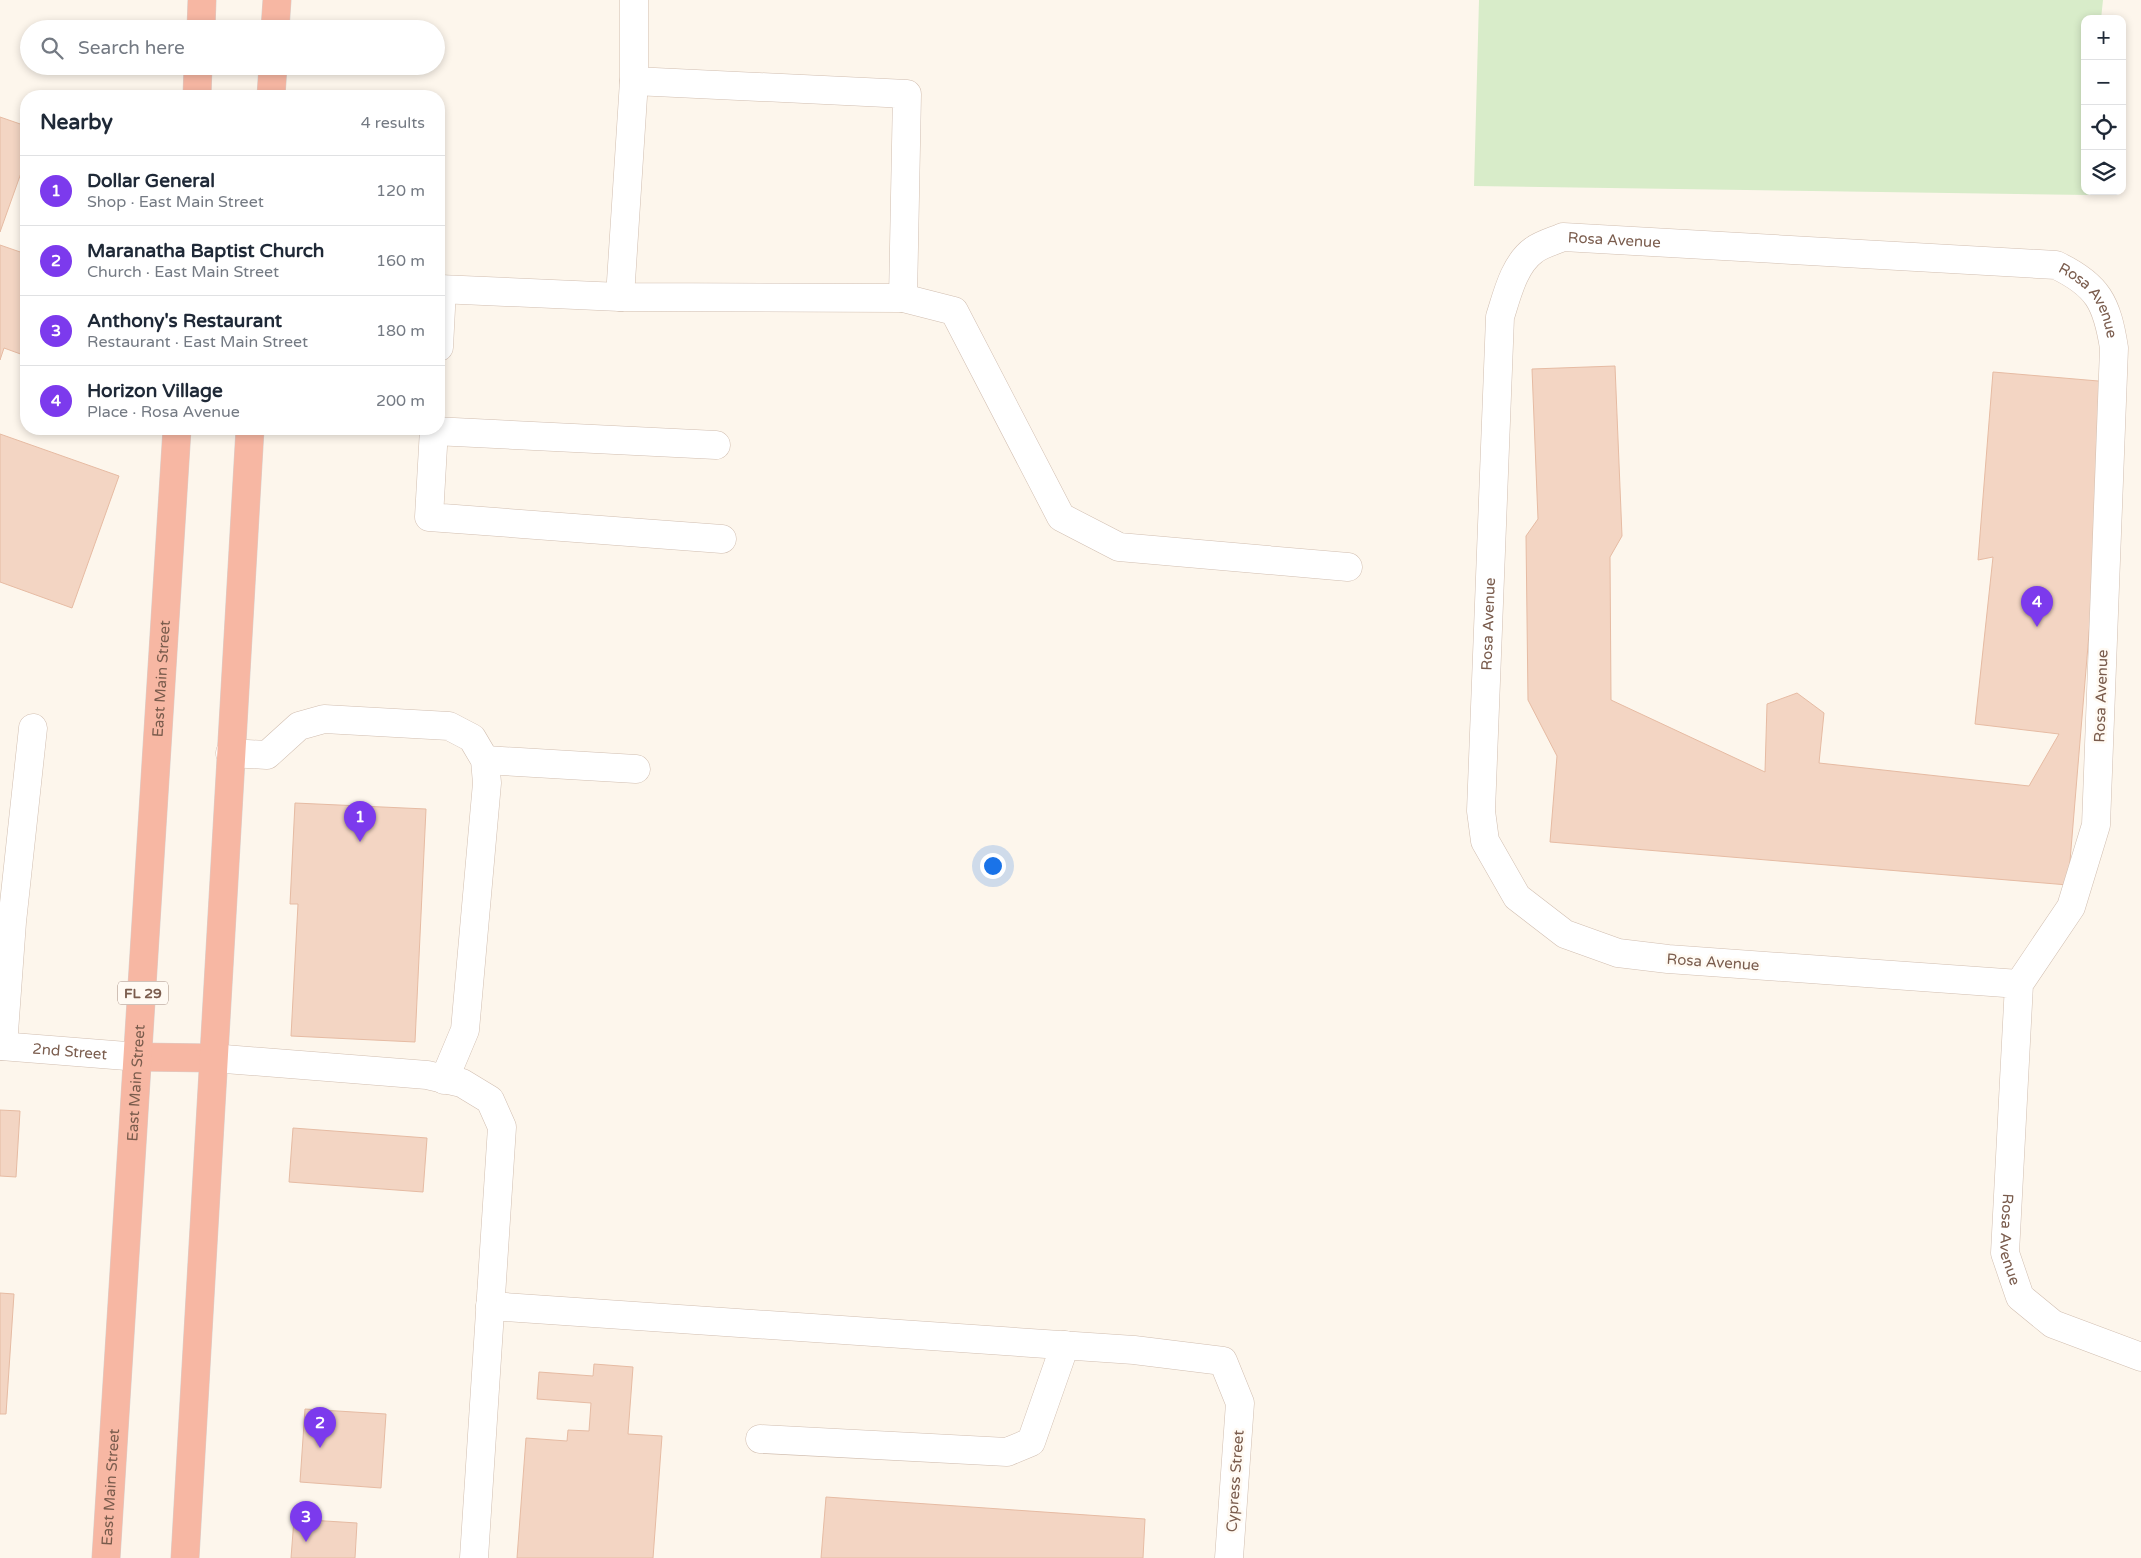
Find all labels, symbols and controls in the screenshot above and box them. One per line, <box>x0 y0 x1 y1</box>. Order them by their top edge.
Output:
map controls <box>2081 15 2126 195</box>
button: + <box>2081 15 2126 60</box>
search box <box>20 20 445 75</box>
icon: search <box>38 34 66 62</box>
text: Search here <box>78 37 185 59</box>
button: − <box>2081 60 2126 105</box>
button: locate <box>2081 105 2126 150</box>
text: Nearby <box>40 110 113 135</box>
text: 4 results <box>361 113 425 133</box>
button: layers <box>2081 150 2126 195</box>
text: Dollar General <box>87 170 215 192</box>
text: 1 <box>51 181 61 201</box>
text: 120 m <box>376 181 425 201</box>
text: Shop · East Main Street <box>87 192 264 212</box>
street label: Rosa Avenue <box>1567 228 1661 252</box>
text: Maranatha Baptist Church <box>87 240 324 262</box>
text: 2 <box>51 251 61 271</box>
text: 160 m <box>376 251 425 271</box>
street label: Rosa Avenue <box>2056 259 2121 340</box>
text: Church · East Main Street <box>87 262 279 282</box>
text: Anthony's Restaurant <box>87 310 282 332</box>
text: 3 <box>51 321 61 341</box>
text: 180 m <box>376 321 425 341</box>
text: Restaurant · East Main Street <box>87 332 308 352</box>
text: Horizon Village <box>87 380 223 402</box>
text: 4 <box>51 391 61 411</box>
text: 200 m <box>376 391 425 411</box>
text: Place · Rosa Avenue <box>87 402 240 422</box>
street label: Rosa Avenue <box>1477 577 1499 671</box>
pin: 4 <box>2021 586 2053 627</box>
street label: East Main Street <box>149 619 174 738</box>
street label: Rosa Avenue <box>2090 649 2112 743</box>
pin: 1 <box>344 801 376 842</box>
your location <box>980 853 1006 879</box>
street label: Rosa Avenue <box>1666 950 1760 974</box>
road number: FL 29 <box>118 981 168 1004</box>
street label: East Main Street <box>123 1024 149 1142</box>
street label: 2nd Street <box>32 1040 108 1063</box>
street label: Rosa Avenue <box>1996 1193 2024 1288</box>
pin: 2 <box>304 1407 336 1448</box>
street label: East Main Street <box>98 1428 123 1546</box>
street label: Cypress Street <box>1222 1429 1248 1533</box>
pin: 3 <box>290 1501 322 1542</box>

